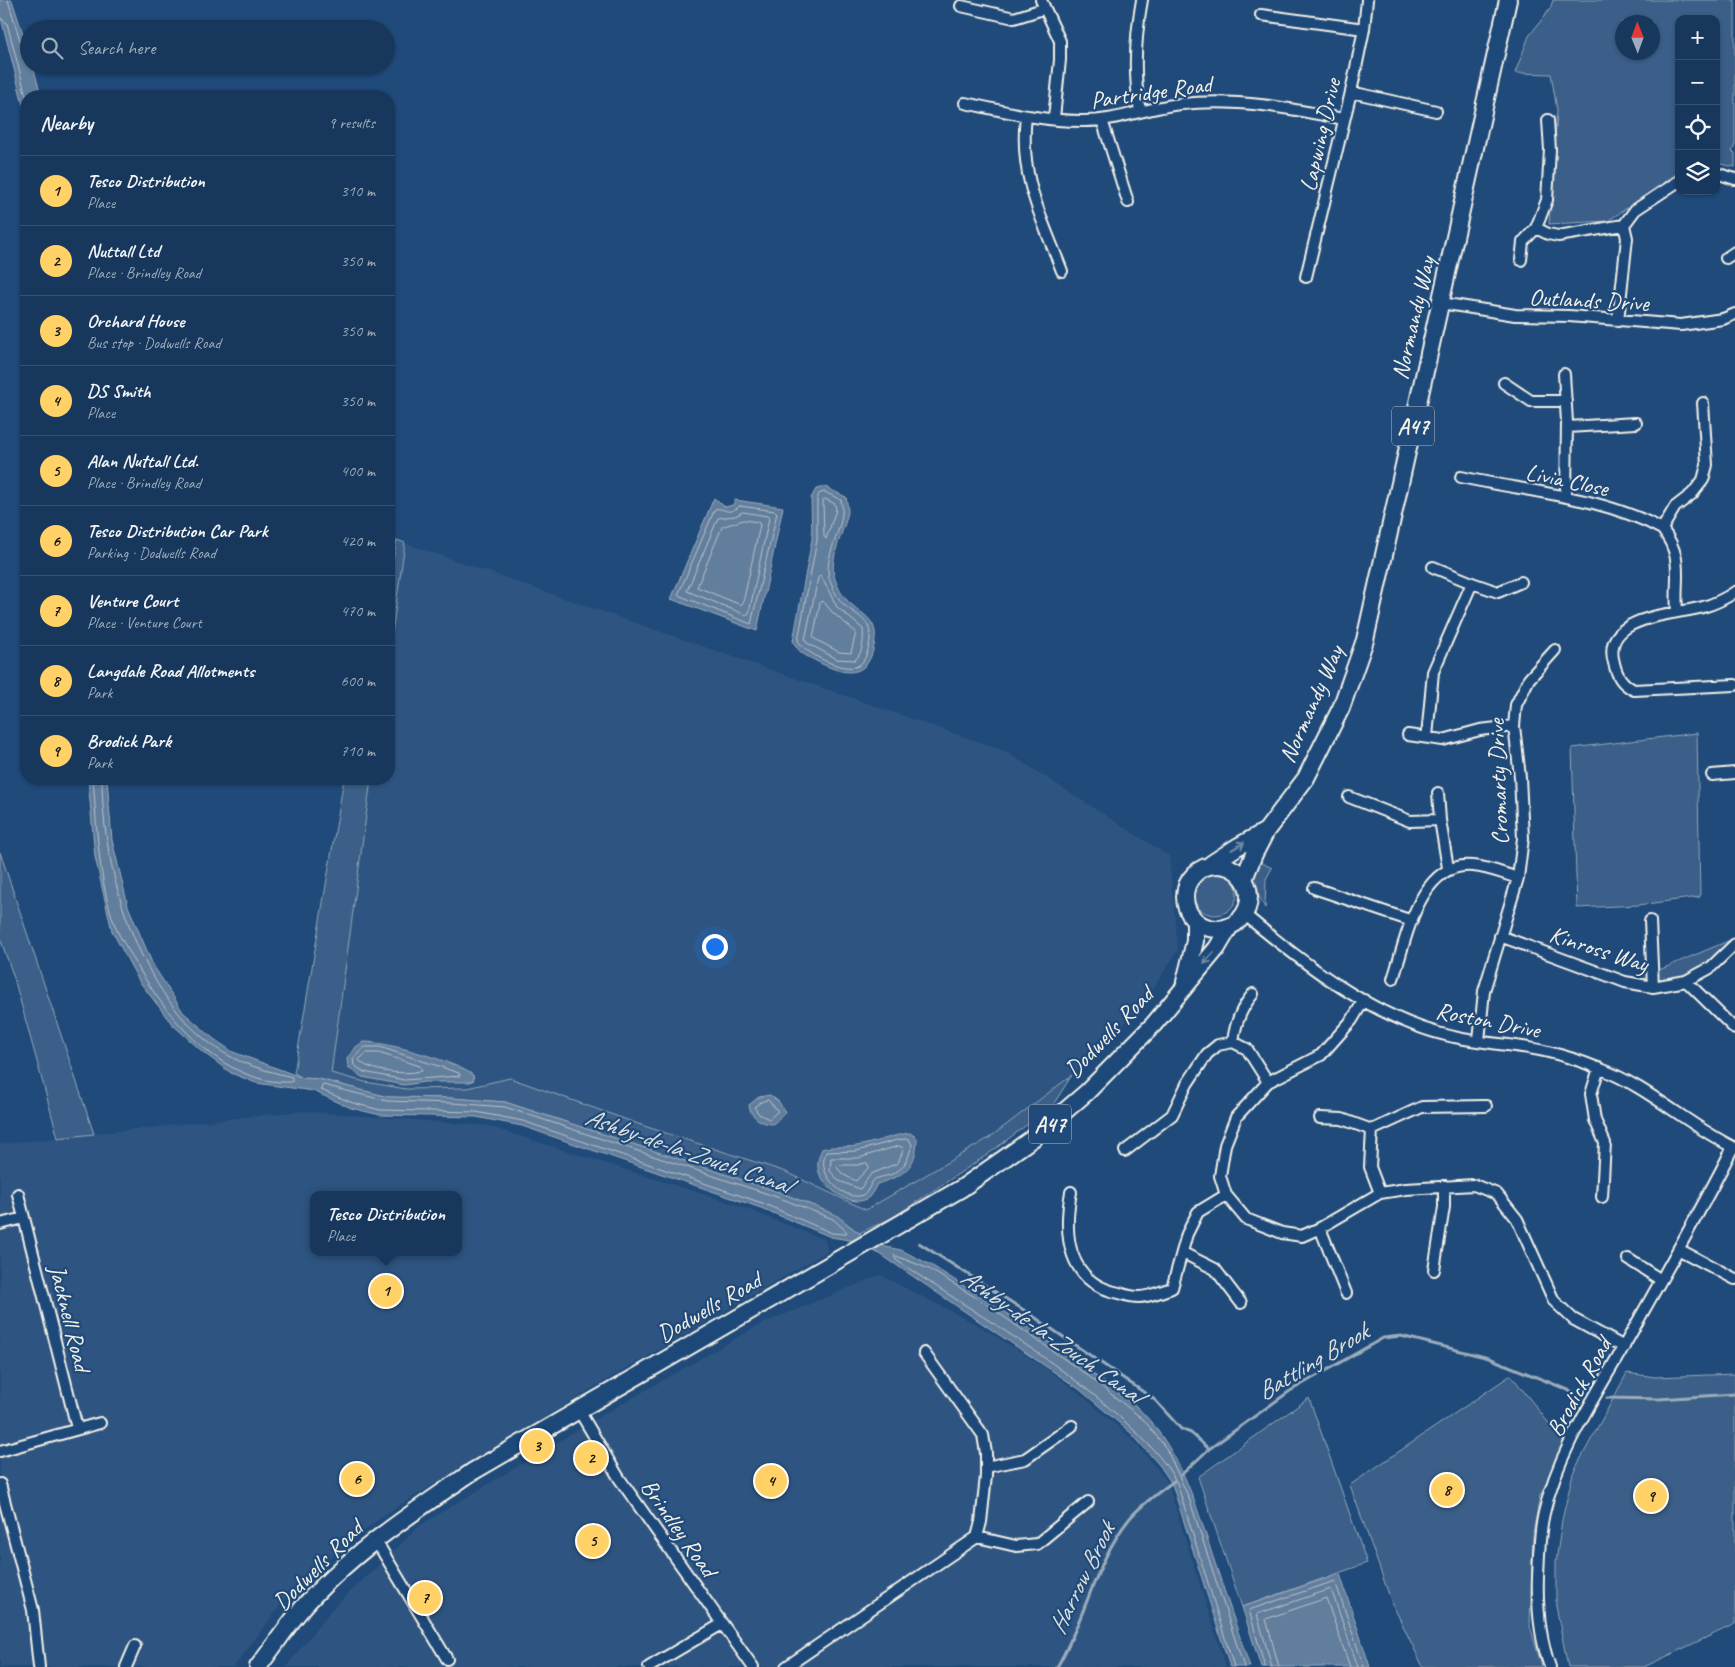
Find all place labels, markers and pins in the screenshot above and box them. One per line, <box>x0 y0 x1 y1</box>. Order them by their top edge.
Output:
pin: 1 <box>370 1272 402 1310</box>
pin: 3 <box>521 1427 553 1465</box>
pin: 2 <box>575 1439 607 1477</box>
pin: 6 <box>341 1460 373 1498</box>
pin: 4 <box>755 1462 787 1500</box>
pin: 8 <box>1431 1471 1463 1509</box>
pin: 9 <box>1635 1477 1667 1515</box>
pin: 5 <box>577 1522 609 1560</box>
pin: 7 <box>409 1579 441 1617</box>

